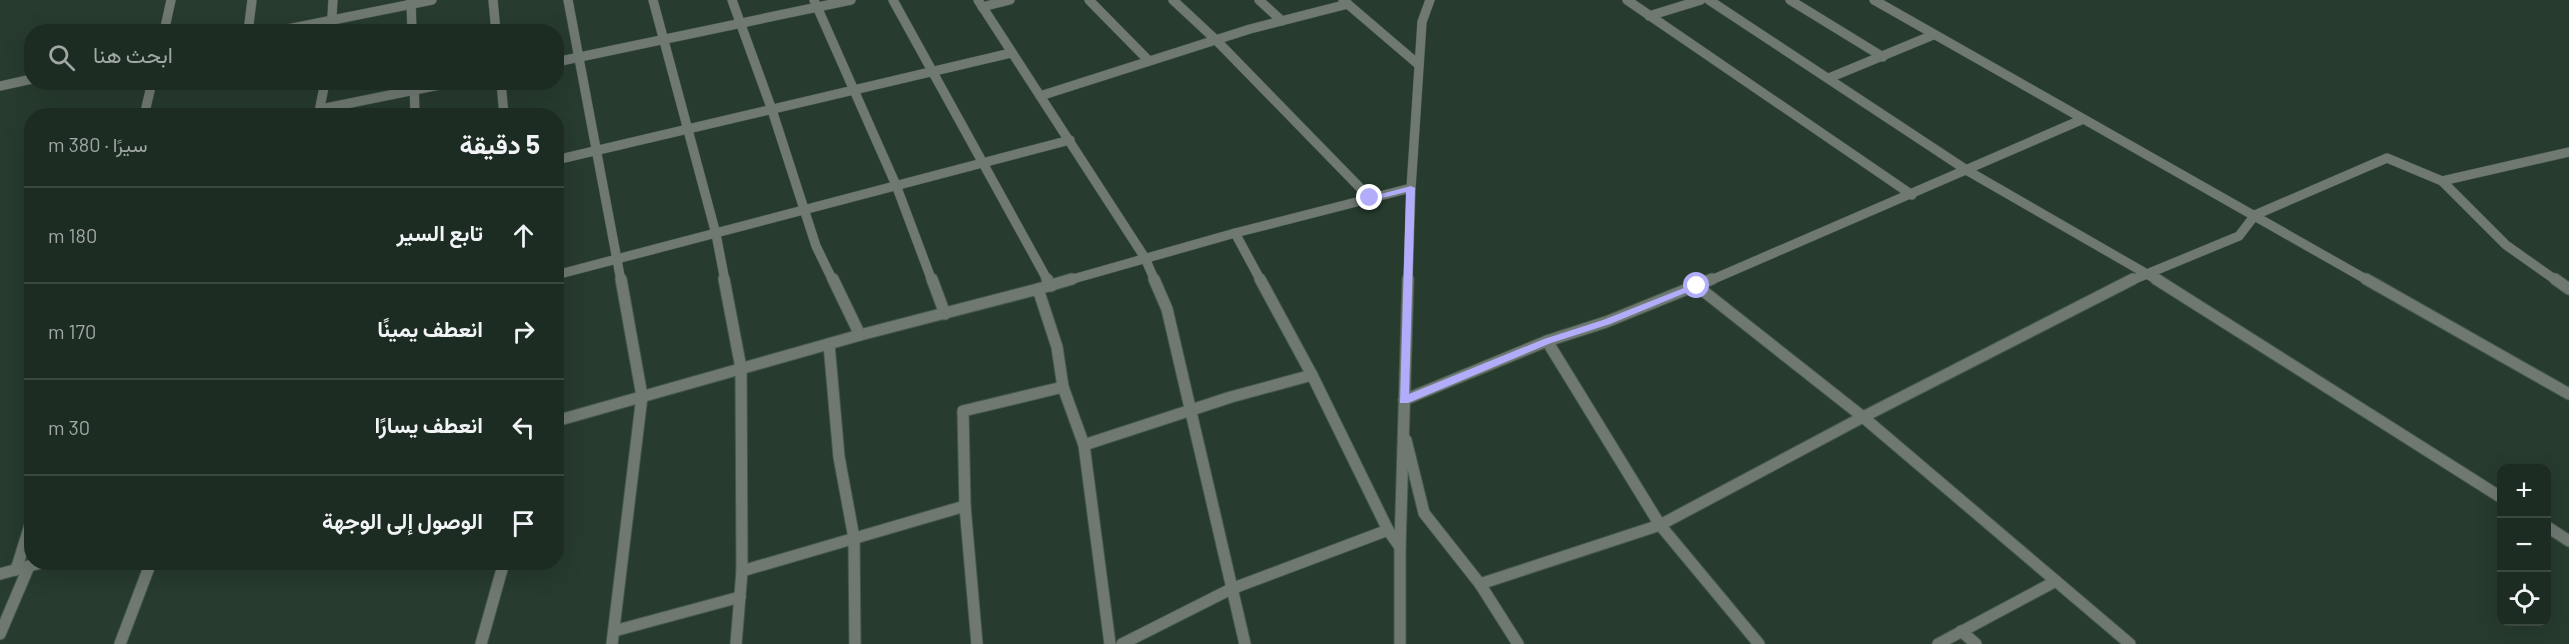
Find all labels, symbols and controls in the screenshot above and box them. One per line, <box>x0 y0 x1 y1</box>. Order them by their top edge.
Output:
search box <box>24 24 564 90</box>
icon: search <box>45 41 78 74</box>
text: ابحث هنا <box>93 41 173 67</box>
text: 5 دقيقة <box>459 128 540 159</box>
text: سيرًا · 380 m <box>48 132 148 156</box>
route end <box>1356 184 1382 210</box>
text: تابع السير <box>397 219 483 245</box>
icon: ahead <box>507 219 540 252</box>
text: 180 m <box>48 223 97 247</box>
route start <box>1683 272 1709 298</box>
text: انعطف يمينًا <box>377 315 483 341</box>
icon: right <box>507 315 540 348</box>
text: 170 m <box>48 319 96 343</box>
text: انعطف يسارًا <box>374 411 483 437</box>
icon: left <box>507 411 540 444</box>
text: 30 m <box>48 415 90 439</box>
map controls <box>2497 464 2551 626</box>
button: + <box>2497 464 2551 518</box>
text: الوصول إلى الوجهة <box>322 507 483 533</box>
icon: arrive <box>507 507 540 540</box>
button: − <box>2497 518 2551 572</box>
button: locate <box>2497 572 2551 626</box>

